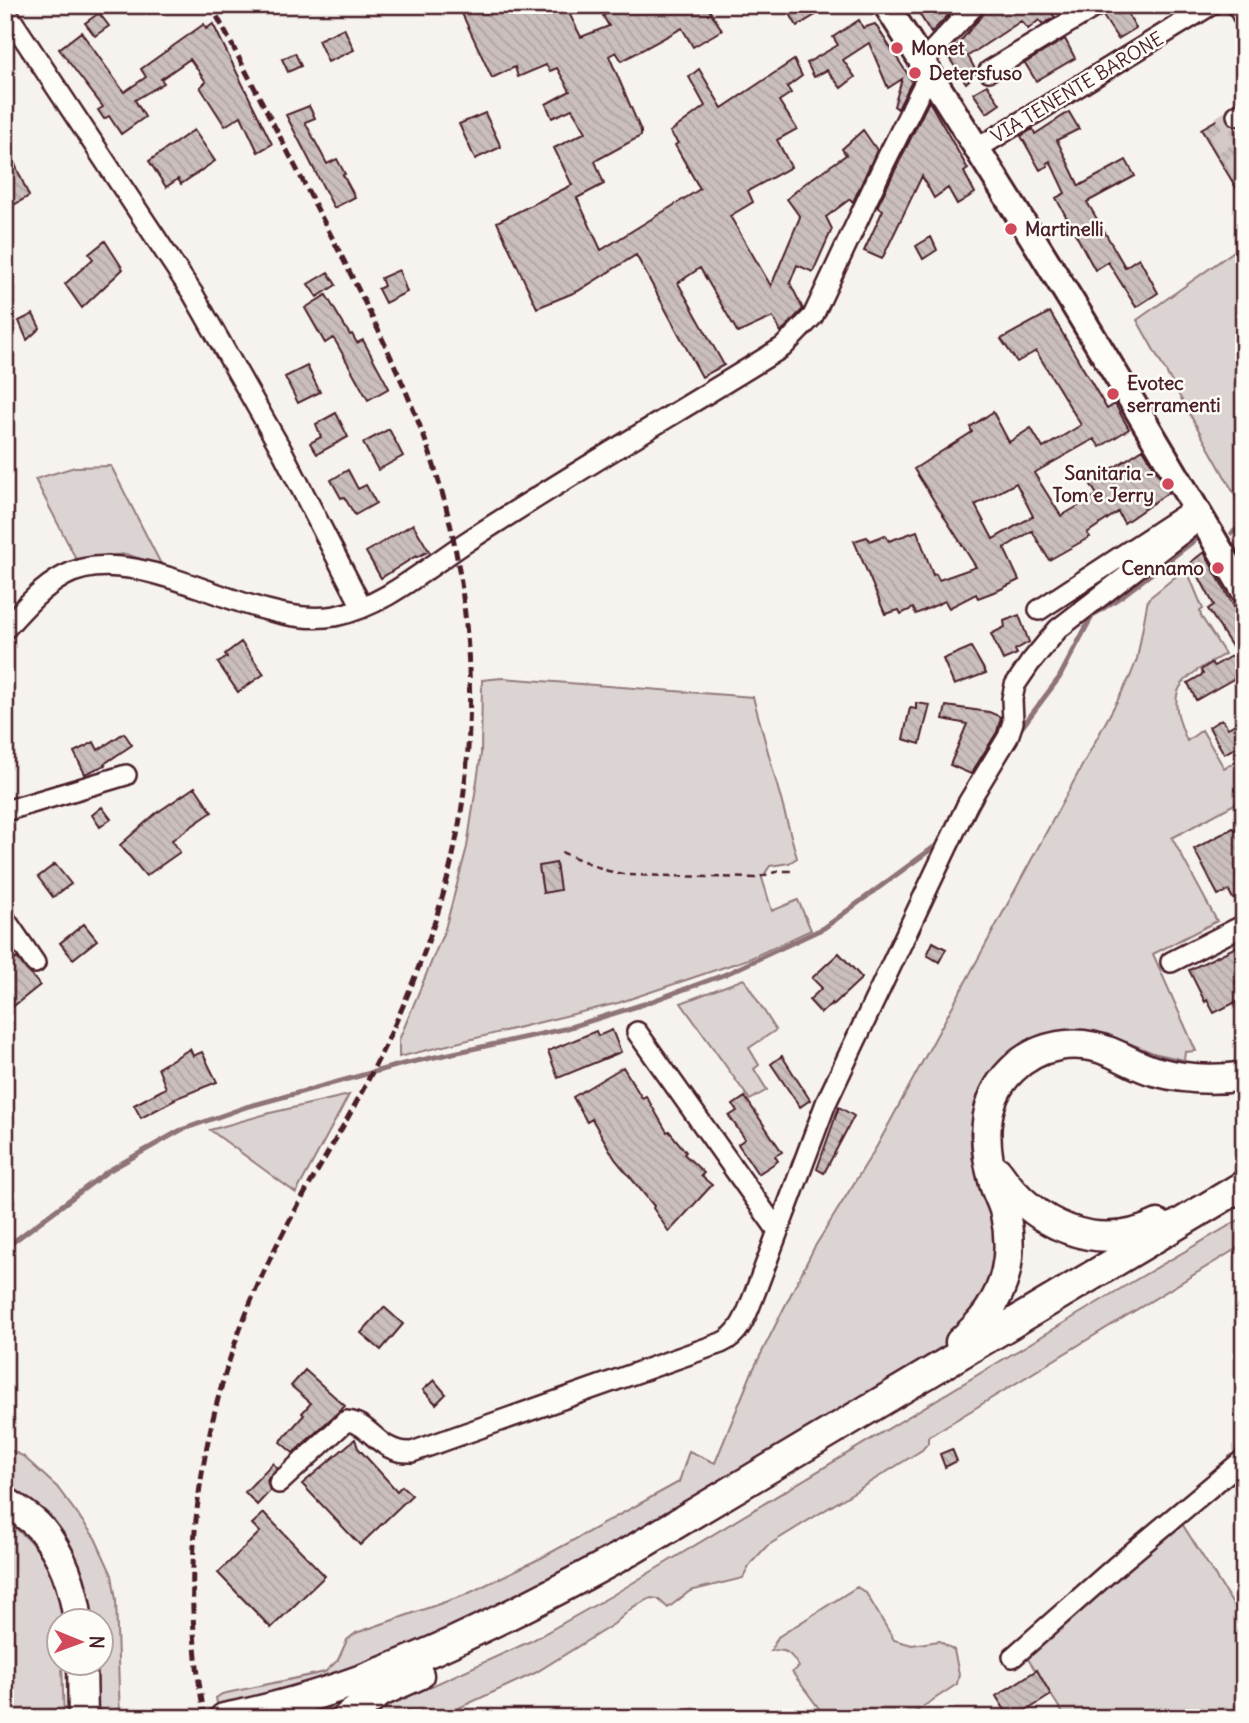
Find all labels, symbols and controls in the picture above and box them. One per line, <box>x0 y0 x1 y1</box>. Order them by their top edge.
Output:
street label: VIA TENENTE BARONE <box>987 26 1167 148</box>
place label: Monet <box>911 36 965 60</box>
marker: Monet <box>889 40 905 56</box>
place label: Detersfuso <box>929 61 1022 85</box>
marker: Detersfuso <box>907 65 923 81</box>
place label: Martinelli <box>1025 217 1104 241</box>
marker: Martinelli <box>1003 221 1019 237</box>
place label: Evotec serramenti <box>1127 371 1220 417</box>
marker: Evotec serramenti <box>1105 386 1121 402</box>
place label: Sanitaria - Tom e Jerry <box>1052 461 1154 507</box>
marker: Sanitaria - Tom e Jerry <box>1160 476 1176 492</box>
place label: Cennamo <box>1122 556 1204 580</box>
marker: Cennamo <box>1210 560 1226 576</box>
north arrow <box>46 1608 116 1678</box>
text: N <box>85 1636 109 1649</box>

